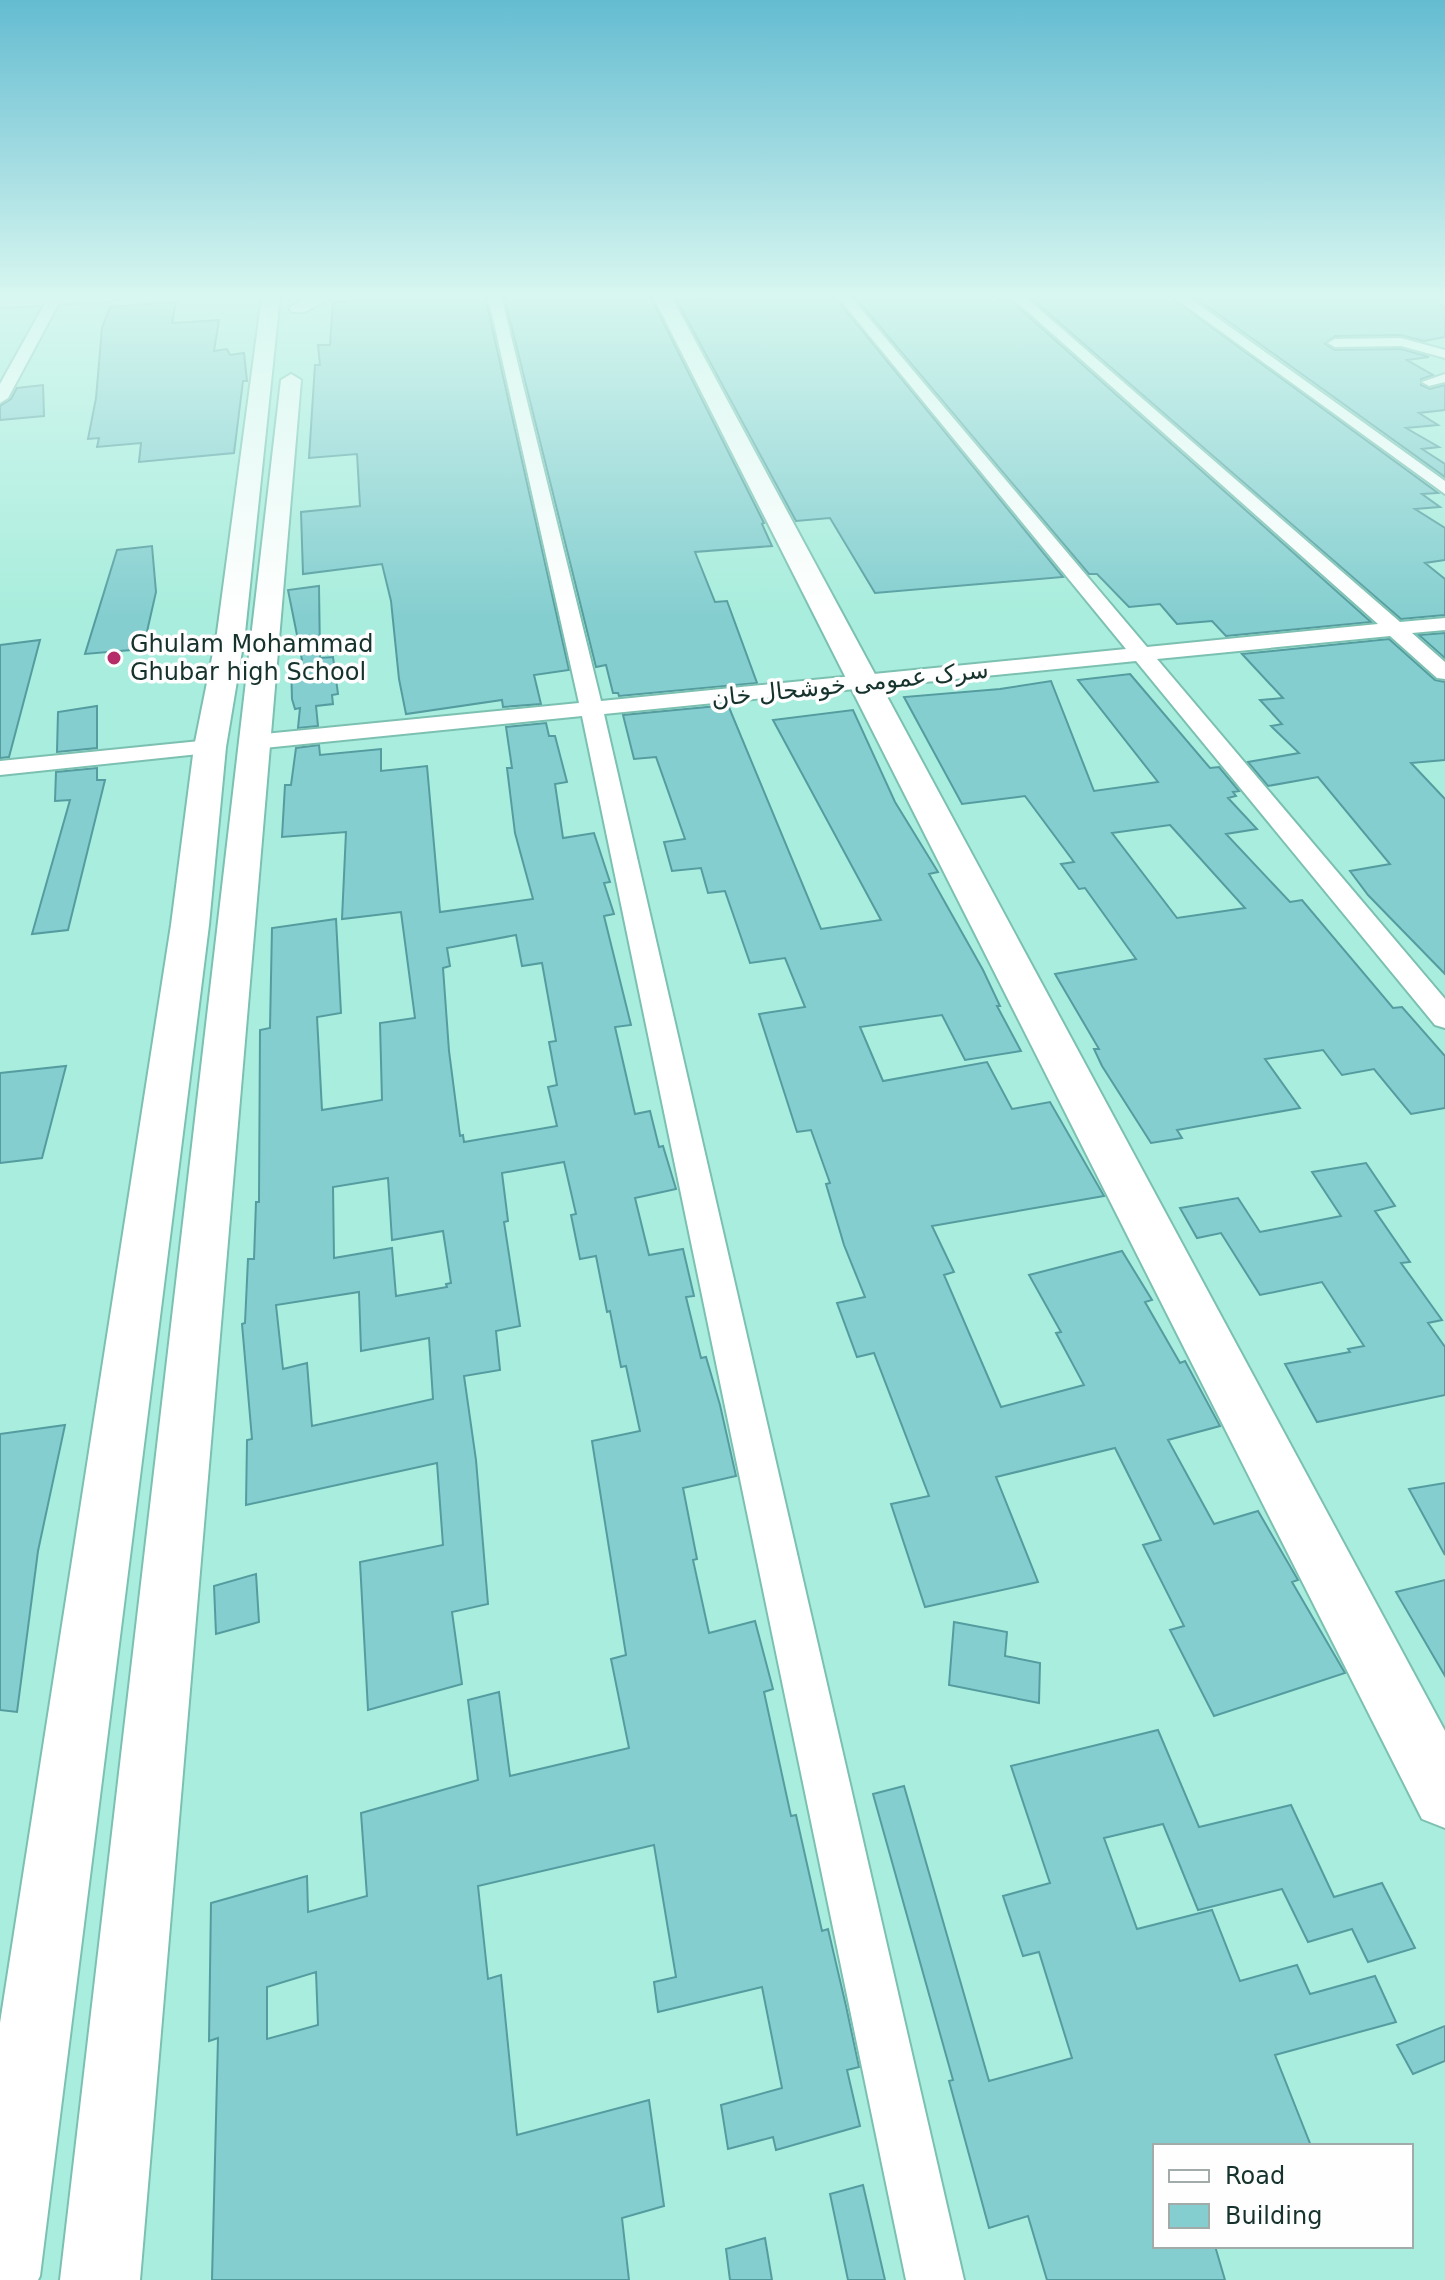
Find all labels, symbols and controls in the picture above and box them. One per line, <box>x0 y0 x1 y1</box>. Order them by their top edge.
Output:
place label: Ghulam Mohammad Ghubar high School <box>130 630 373 686</box>
marker: Ghulam Mohammad Ghubar high School <box>105 649 123 667</box>
street label: سرک عمومی خوشحال خان <box>710 656 990 712</box>
legend <box>1153 2144 1413 2248</box>
text: Road <box>1225 2162 1285 2190</box>
text: Building <box>1225 2202 1322 2230</box>

